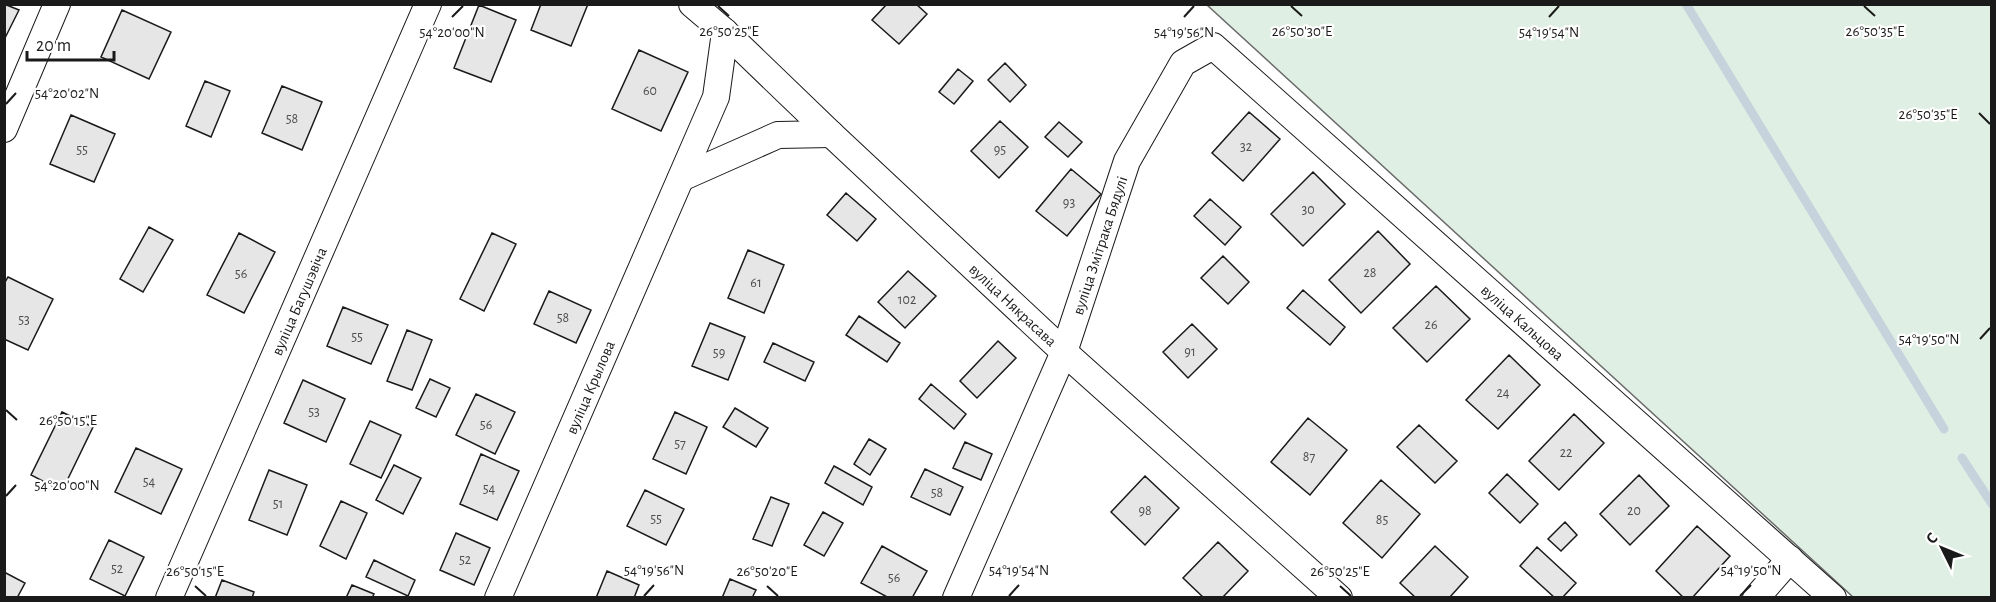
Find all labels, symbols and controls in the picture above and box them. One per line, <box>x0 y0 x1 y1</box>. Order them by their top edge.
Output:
scale bar <box>27 24 114 62</box>
text: 26°50'25"E <box>699 24 759 39</box>
text: 26°50'30"E <box>1272 24 1332 39</box>
text: 26°50'35"E <box>1846 24 1904 39</box>
text: 54°20'00"N <box>419 25 485 40</box>
text: 54°19'56"N <box>1154 25 1214 40</box>
text: 54°19'54"N <box>1519 25 1579 40</box>
text: 20 m <box>36 37 71 55</box>
house number: 60 <box>643 84 657 98</box>
text: 54°20'02"N <box>35 86 99 101</box>
text: 26°50'35"E <box>1899 107 1957 122</box>
house number: 58 <box>286 112 298 126</box>
house number: 32 <box>1240 140 1252 154</box>
house number: 55 <box>76 143 88 157</box>
house number: 95 <box>994 143 1006 157</box>
street label: вуліца Змітрака Бядулі <box>1070 174 1130 317</box>
house number: 93 <box>1063 196 1075 210</box>
house number: 30 <box>1301 203 1315 217</box>
street label: вуліца Багушэвіча <box>269 245 330 358</box>
street label: вуліца Някрасава <box>966 261 1059 350</box>
house number: 28 <box>1363 266 1377 280</box>
house number: 56 <box>235 267 247 281</box>
house number: 61 <box>750 276 762 290</box>
street label: вуліца Кальцова <box>1478 282 1567 363</box>
house number: 102 <box>898 293 916 307</box>
house number: 58 <box>557 311 569 325</box>
house number: 53 <box>18 313 30 327</box>
house number: 26 <box>1425 318 1437 332</box>
house number: 55 <box>351 330 363 344</box>
text: 54°19'50"N <box>1898 332 1960 347</box>
street label: вуліца Крылова <box>563 338 618 437</box>
house number: 91 <box>1184 345 1196 359</box>
house number: 59 <box>713 346 725 360</box>
house number: 24 <box>1496 386 1510 400</box>
house number: 53 <box>308 405 320 419</box>
text: 26°50'15"E <box>39 413 97 428</box>
house number: 56 <box>480 418 492 432</box>
house number: 57 <box>674 437 686 451</box>
house number: 22 <box>1560 446 1572 460</box>
house number: 87 <box>1303 450 1315 464</box>
house number: 54 <box>143 475 156 489</box>
text: 54°20'00"N <box>34 478 100 493</box>
house number: 54 <box>483 482 496 496</box>
house number: 58 <box>931 486 943 500</box>
house number: 51 <box>273 497 283 511</box>
house number: 98 <box>1138 504 1152 518</box>
house number: 20 <box>1627 504 1641 518</box>
house number: 55 <box>650 512 662 526</box>
house number: 85 <box>1376 513 1388 527</box>
north arrow <box>1912 518 1972 578</box>
text: С <box>1923 530 1941 547</box>
house number: 52 <box>459 553 471 567</box>
house number: 52 <box>111 562 123 576</box>
text: 54°19'56"N <box>624 563 684 578</box>
text: 54°19'54"N <box>989 563 1049 578</box>
text: 54°19'50"N <box>1720 563 1782 578</box>
text: 26°50'15"E <box>166 564 224 579</box>
text: 26°50'20"E <box>736 564 798 579</box>
text: 26°50'25"E <box>1310 564 1370 579</box>
house number: 56 <box>888 571 900 585</box>

